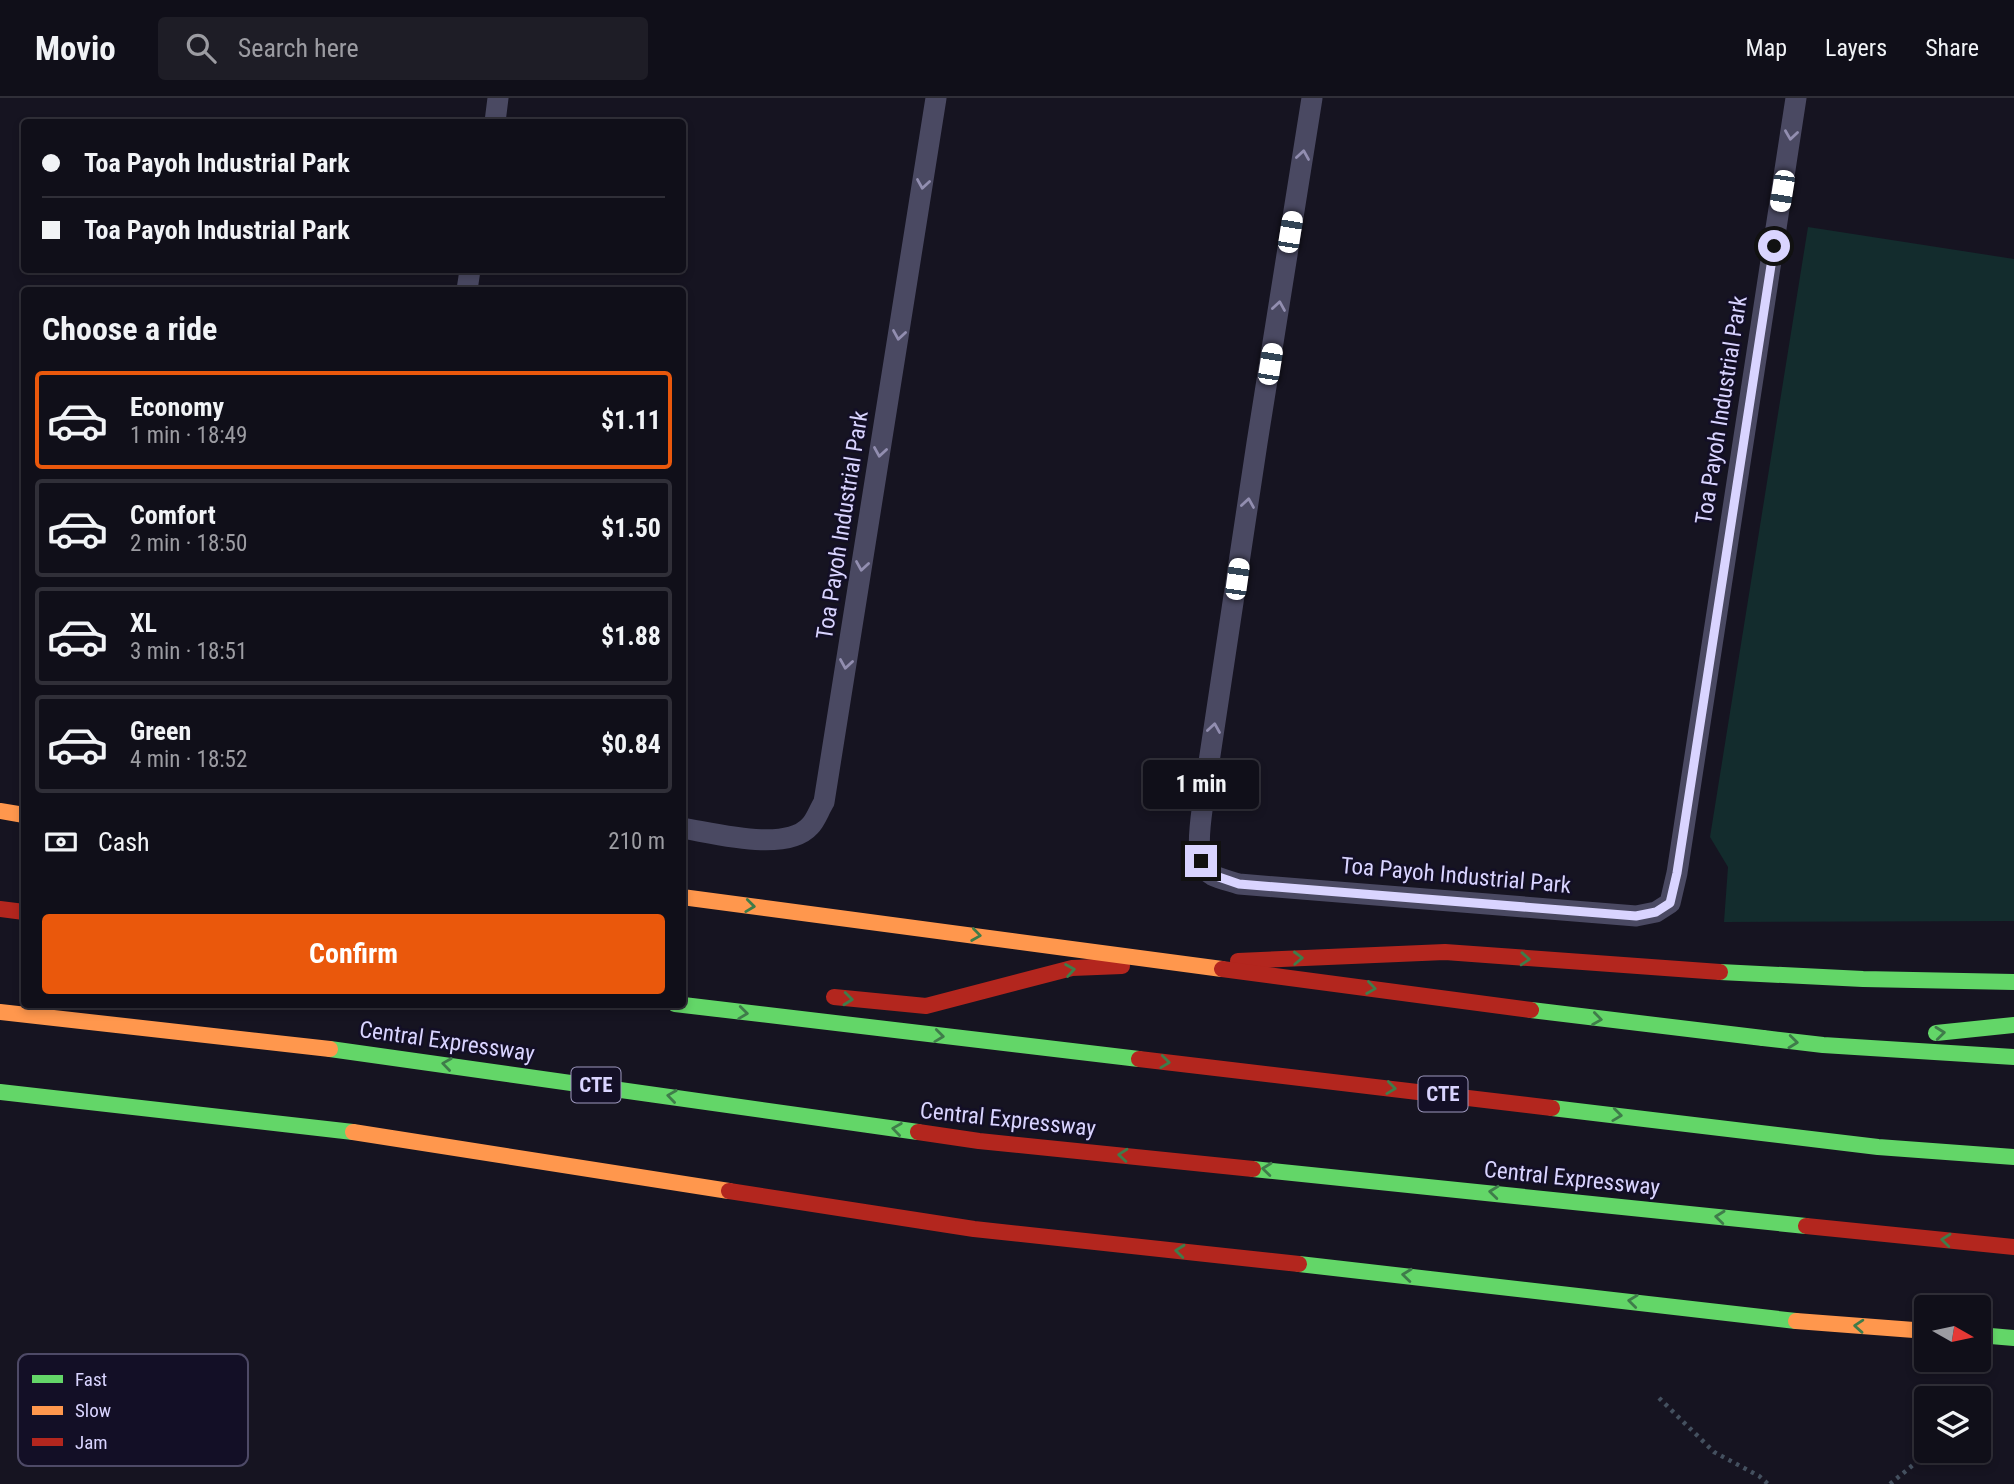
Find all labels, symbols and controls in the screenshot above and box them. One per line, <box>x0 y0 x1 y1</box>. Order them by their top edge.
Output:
search box <box>158 17 648 80</box>
text: Movio <box>35 29 116 68</box>
icon: search <box>182 29 220 67</box>
text: Search here <box>238 33 359 63</box>
text: Map <box>1746 34 1787 62</box>
text: Layers <box>1825 34 1887 62</box>
text: Share <box>1925 34 1979 62</box>
one-way arrow <box>1784 130 1799 141</box>
text: Toa Payoh Industrial Park <box>84 148 350 178</box>
one-way arrow <box>1295 149 1310 161</box>
car <box>1769 169 1796 213</box>
one-way arrow <box>916 178 931 190</box>
car <box>1277 210 1304 254</box>
text: Toa Payoh Industrial Park <box>84 215 350 245</box>
route start <box>1758 230 1790 262</box>
street label: Toa Payoh Industrial Park <box>1690 293 1753 526</box>
one-way arrow <box>1271 300 1286 312</box>
text: Choose a ride <box>42 310 217 348</box>
one-way arrow <box>892 329 907 341</box>
car <box>1257 342 1284 386</box>
icon: car <box>46 389 109 452</box>
text: Economy <box>130 392 224 422</box>
text: $1.11 <box>601 405 661 435</box>
street label: Toa Payoh Industrial Park <box>811 408 874 641</box>
text: 1 min · 18:49 <box>130 422 247 449</box>
one-way arrow <box>873 446 888 457</box>
icon: car <box>46 497 109 560</box>
one-way arrow <box>1240 497 1255 509</box>
text: Comfort <box>130 500 216 530</box>
text: $1.50 <box>601 513 661 543</box>
text: 2 min · 18:50 <box>130 530 247 557</box>
car <box>1224 557 1251 601</box>
one-way arrow <box>855 560 870 572</box>
icon: car <box>46 605 109 668</box>
text: XL <box>130 608 157 638</box>
text: $1.88 <box>601 621 661 651</box>
text: 3 min · 18:51 <box>130 638 247 665</box>
one-way arrow <box>839 658 854 670</box>
icon: car <box>46 713 109 776</box>
text: Green <box>130 716 191 746</box>
one-way arrow <box>1207 722 1222 734</box>
text: $0.84 <box>601 729 661 759</box>
text: 4 min · 18:52 <box>130 746 247 773</box>
callout: 1 min <box>1143 760 1259 808</box>
text: 1 min <box>1175 771 1227 798</box>
icon: cash <box>42 823 80 861</box>
text: Cash <box>98 827 150 857</box>
text: 210 m <box>608 828 665 855</box>
route end <box>1185 845 1217 877</box>
street label: Toa Payoh Industrial Park <box>1340 852 1573 899</box>
one-way arrow <box>744 898 756 913</box>
button: Confirm <box>42 914 665 994</box>
one-way arrow <box>970 927 982 942</box>
one-way arrow <box>1292 951 1303 966</box>
one-way arrow <box>1519 951 1530 966</box>
one-way arrow <box>1065 963 1076 978</box>
one-way arrow <box>1365 981 1377 996</box>
one-way arrow <box>843 991 854 1006</box>
one-way arrow <box>737 1005 748 1020</box>
one-way arrow <box>1591 1011 1603 1026</box>
street label: Central Expressway <box>358 1016 537 1067</box>
one-way arrow <box>1934 1026 1945 1041</box>
one-way arrow <box>933 1028 945 1043</box>
one-way arrow <box>1787 1034 1799 1049</box>
one-way arrow <box>1159 1054 1171 1069</box>
one-way arrow <box>441 1056 453 1071</box>
road number: CTE <box>572 1068 620 1102</box>
road number: CTE <box>1418 1076 1468 1112</box>
one-way arrow <box>1385 1081 1397 1096</box>
one-way arrow <box>666 1089 678 1104</box>
street label: Central Expressway <box>919 1097 1098 1142</box>
one-way arrow <box>1611 1107 1623 1122</box>
one-way arrow <box>892 1122 903 1137</box>
one-way arrow <box>1118 1148 1129 1163</box>
street label: Central Expressway <box>1483 1156 1662 1201</box>
one-way arrow <box>1261 1162 1272 1177</box>
one-way arrow <box>1488 1185 1499 1200</box>
one-way arrow <box>1714 1209 1726 1224</box>
one-way arrow <box>1940 1233 1951 1248</box>
one-way arrow <box>1175 1244 1186 1259</box>
one-way arrow <box>1401 1268 1412 1283</box>
one-way arrow <box>1627 1294 1638 1309</box>
north arrow <box>1914 1295 1992 1372</box>
map controls <box>1914 1295 1991 1463</box>
one-way arrow <box>1853 1319 1864 1334</box>
legend <box>18 1354 248 1466</box>
text: Fast <box>75 1368 107 1391</box>
button: layers <box>1914 1386 1991 1463</box>
text: Slow <box>75 1399 111 1422</box>
text: Jam <box>75 1431 108 1454</box>

